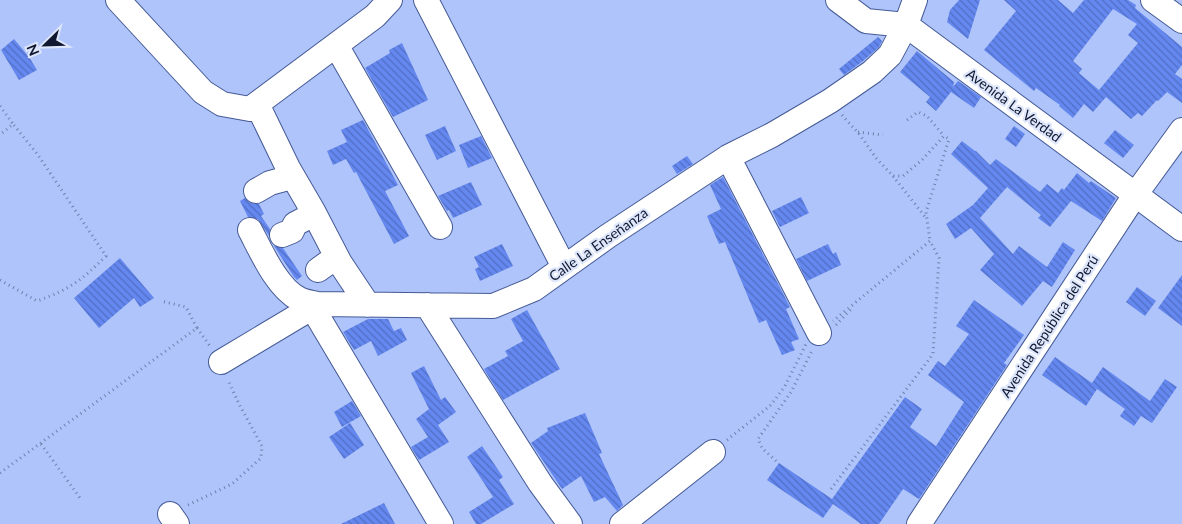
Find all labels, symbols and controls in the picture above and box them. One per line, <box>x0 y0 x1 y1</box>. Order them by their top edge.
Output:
north arrow <box>20 20 70 70</box>
text: N <box>23 42 43 59</box>
street label: Avenida La Verdad <box>963 65 1065 145</box>
street label: Calle La Enseñanza <box>545 204 651 284</box>
street label: Avenida República del Perú <box>997 252 1101 400</box>

